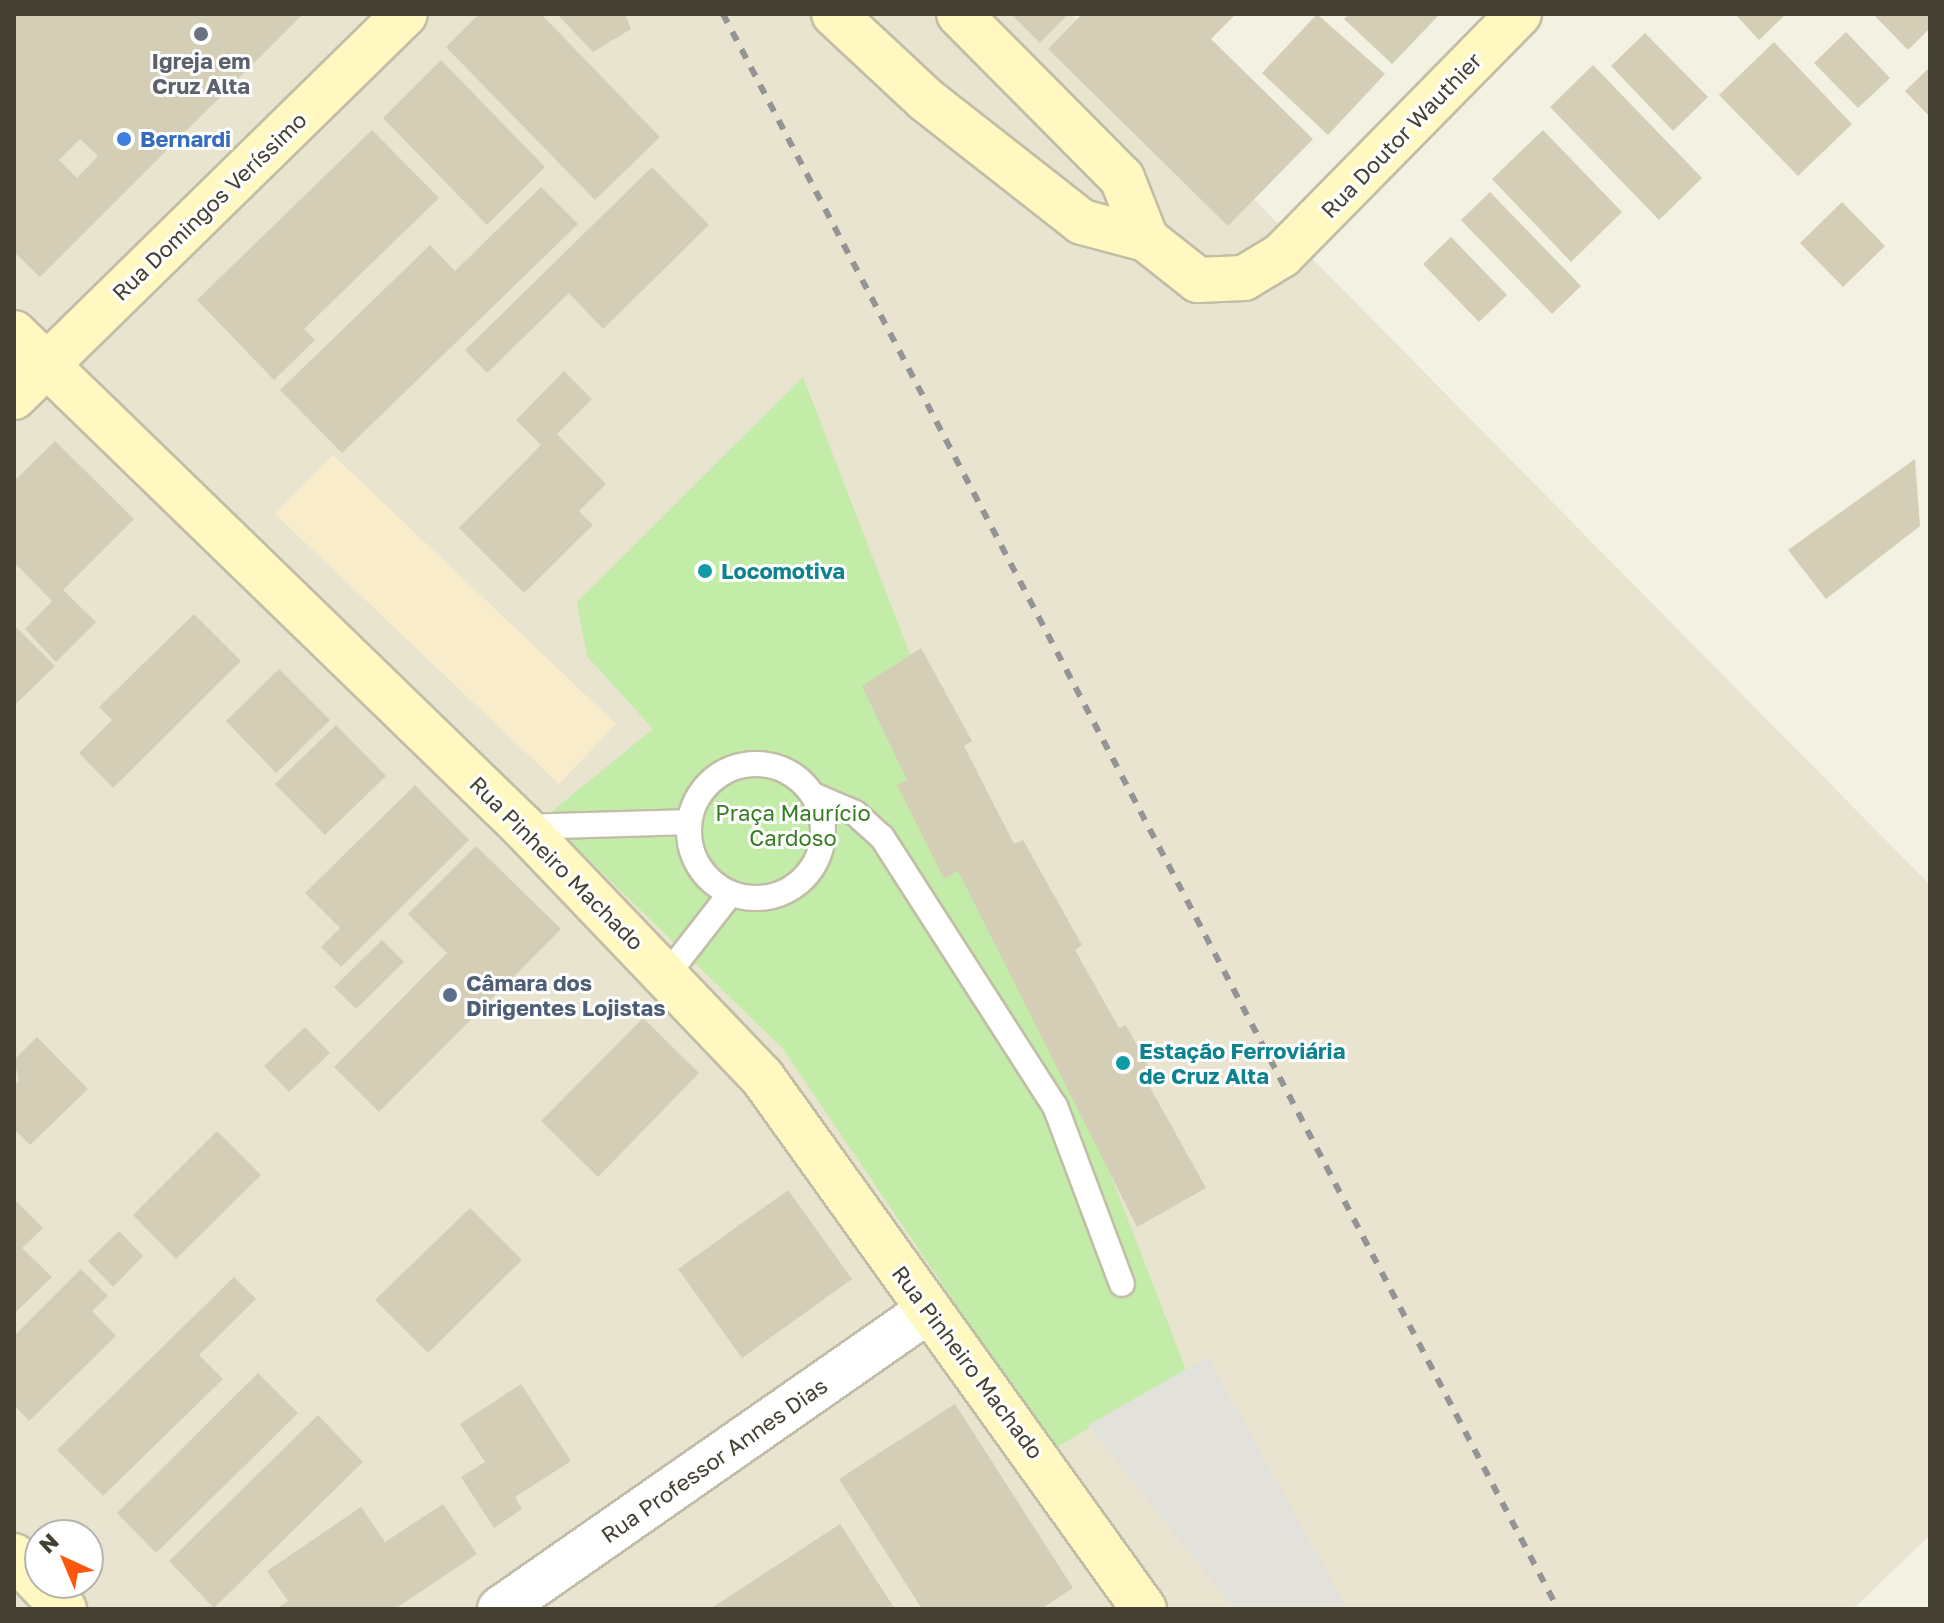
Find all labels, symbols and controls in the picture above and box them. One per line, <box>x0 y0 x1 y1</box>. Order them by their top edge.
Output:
marker: Igreja em Cruz Alta <box>192 25 210 43</box>
place label: Igreja em Cruz Alta <box>152 47 250 98</box>
street label: Rua Doutor Wauthier <box>1315 47 1487 223</box>
street label: Rua Domingos Veríssimo <box>106 106 312 306</box>
place label: Bernardi <box>140 126 231 152</box>
marker: Bernardi <box>115 130 133 148</box>
place label: Locomotiva <box>721 558 845 584</box>
marker: Locomotiva <box>696 562 714 580</box>
street label: Rua Pinheiro Machado <box>465 771 649 955</box>
park label: Praça Maurício Cardoso <box>715 799 871 850</box>
place label: Câmara dos Dirigentes Lojistas <box>466 969 666 1020</box>
marker: Câmara dos Dirigentes Lojistas <box>441 986 459 1004</box>
place label: Estação Ferroviária de Cruz Alta <box>1139 1037 1345 1088</box>
marker: Estação Ferroviária de Cruz Alta <box>1114 1054 1132 1072</box>
street label: Rua Pinheiro Machado <box>887 1260 1049 1464</box>
street label: Rua Professor Annes Dias <box>596 1372 832 1548</box>
north arrow <box>24 1519 104 1599</box>
text: N <box>33 1527 64 1558</box>

